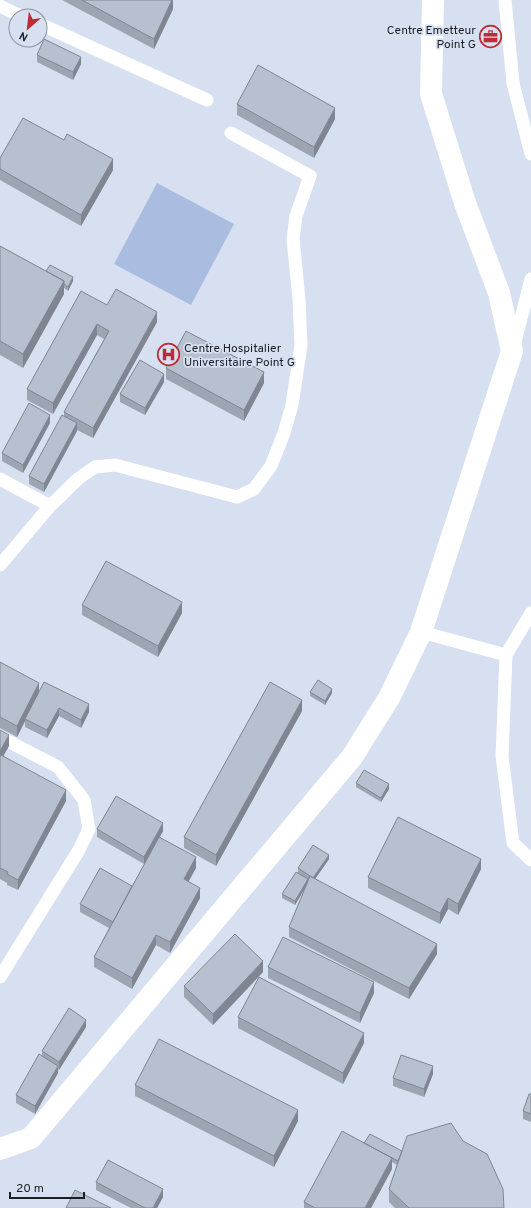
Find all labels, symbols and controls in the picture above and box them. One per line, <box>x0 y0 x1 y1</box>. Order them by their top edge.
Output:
north arrow <box>8 8 48 48</box>
place label: Centre Emetteur Point G <box>387 23 476 53</box>
office icon: Centre Emetteur Point G <box>478 24 504 50</box>
text: N <box>17 28 31 44</box>
place label: Centre Hospitalier Universitaire Point G <box>184 341 295 371</box>
hospital icon: Centre Hospitalier Universitaire Point G <box>156 342 182 368</box>
scale bar <box>10 1174 84 1200</box>
text: 20 m <box>16 1181 44 1197</box>

